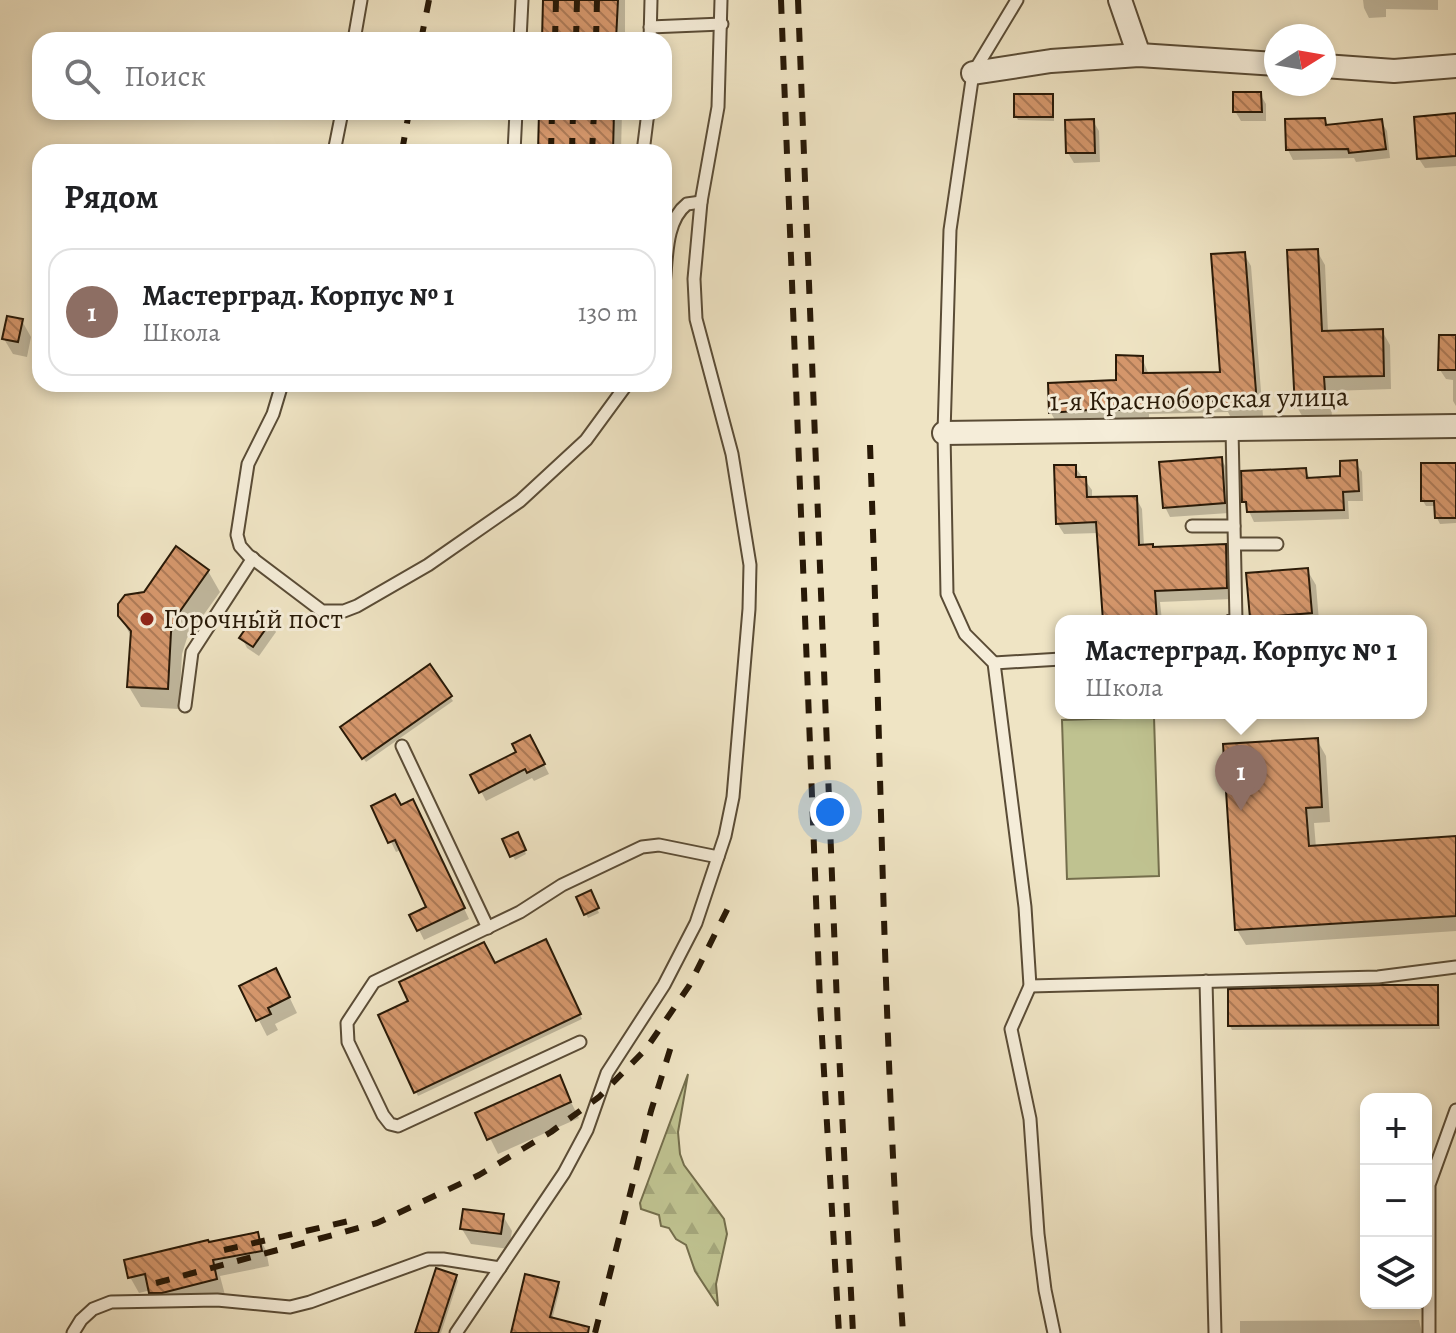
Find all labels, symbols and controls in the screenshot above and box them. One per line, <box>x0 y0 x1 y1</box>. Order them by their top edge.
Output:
north arrow <box>1264 24 1336 96</box>
search box <box>32 32 672 120</box>
icon: search <box>60 54 104 98</box>
text: Поиск <box>124 56 206 96</box>
text: Рядом <box>64 173 158 220</box>
text: Мастерград. Корпус № 1 <box>142 275 454 315</box>
text: 1 <box>87 295 97 330</box>
text: 130 m <box>578 295 638 330</box>
text: Школа <box>142 315 220 350</box>
street label: 1-я Красноборская улица <box>1049 377 1349 421</box>
place label: Горочный пост <box>163 600 343 638</box>
marker: Горочный пост <box>138 610 156 628</box>
popup <box>1055 615 1427 719</box>
text: Мастерград. Корпус № 1 <box>1085 630 1397 670</box>
text: Школа <box>1085 670 1163 705</box>
pin: 1 <box>1215 745 1267 811</box>
your location <box>810 792 850 832</box>
map controls <box>1360 1093 1432 1309</box>
button: + <box>1360 1093 1432 1165</box>
button: − <box>1360 1165 1432 1237</box>
button: layers <box>1360 1237 1432 1309</box>

